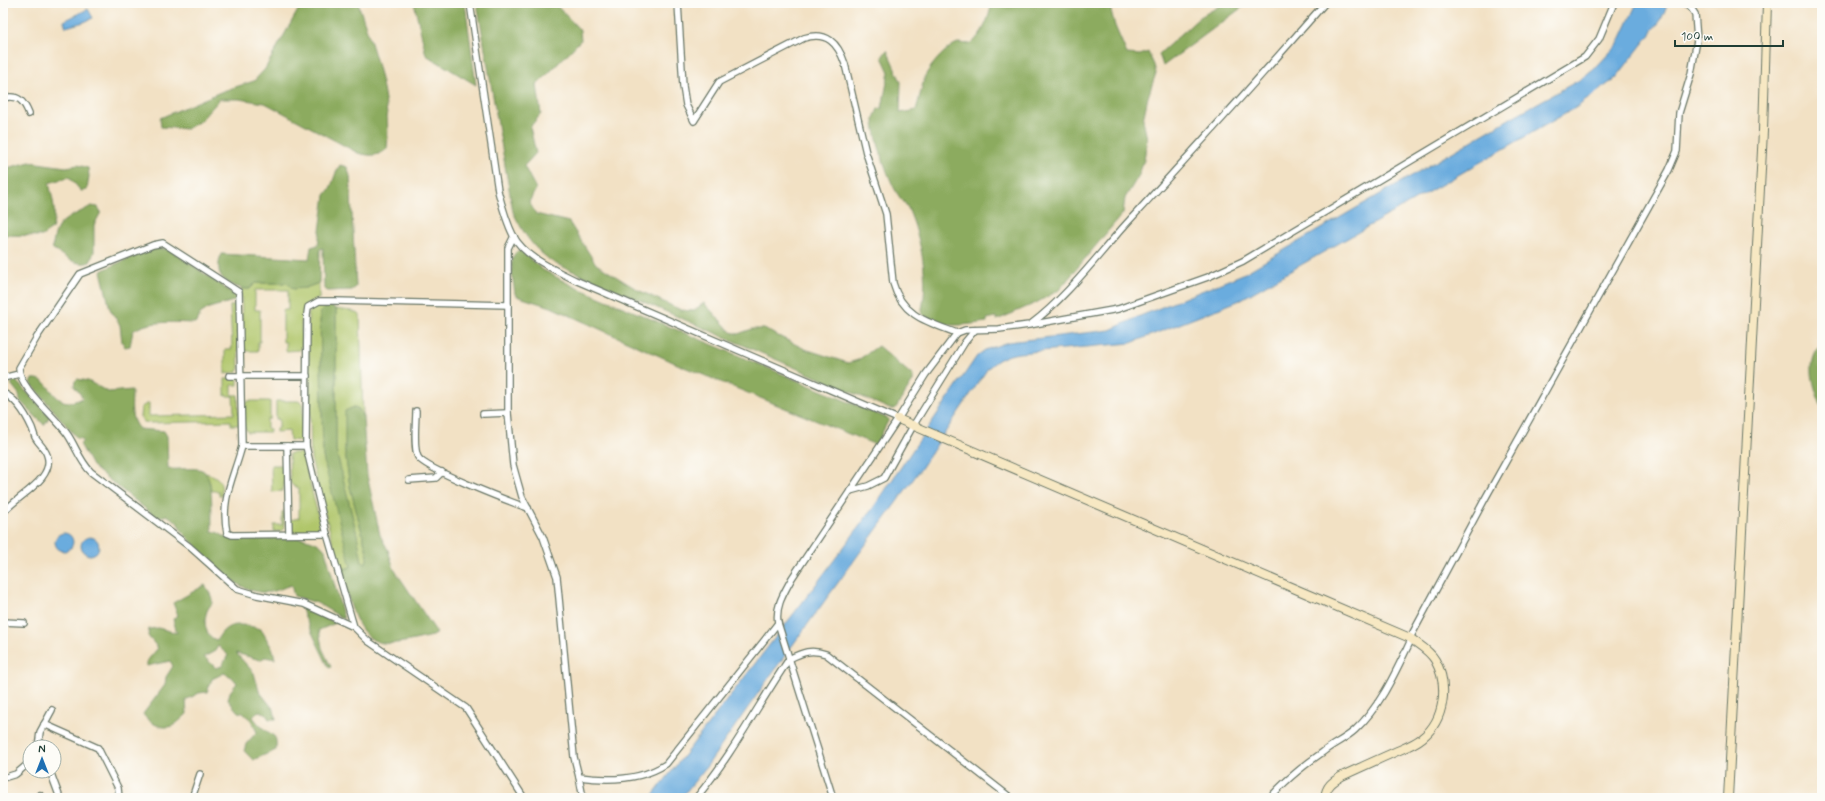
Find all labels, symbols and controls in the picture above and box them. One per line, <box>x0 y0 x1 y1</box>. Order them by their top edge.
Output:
scale bar <box>1675 22 1783 48</box>
text: 100 m <box>1681 29 1713 45</box>
north arrow <box>22 739 62 779</box>
text: N <box>38 743 46 757</box>

